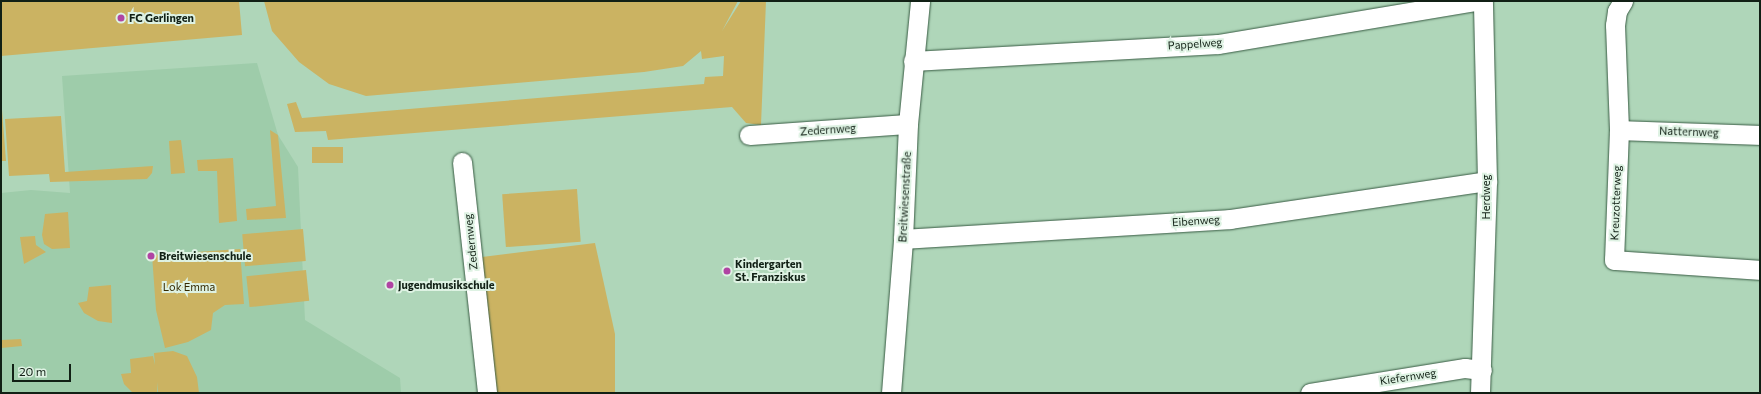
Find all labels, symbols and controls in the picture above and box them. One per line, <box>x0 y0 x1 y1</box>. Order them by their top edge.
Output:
place label: FC Gerlingen <box>129 11 194 25</box>
marker: FC Gerlingen <box>116 13 126 23</box>
street label: Pappelweg <box>1167 36 1223 52</box>
street label: Zedernweg <box>799 121 857 139</box>
street label: Natternweg <box>1659 124 1719 140</box>
street label: Breitwiesenstraße <box>896 151 914 243</box>
street label: Kreuzotterweg <box>1608 165 1624 241</box>
street label: Herdweg <box>1479 175 1493 219</box>
street label: Zedernweg <box>461 213 481 271</box>
street label: Eibenweg <box>1171 213 1221 229</box>
place label: Breitwiesenschule <box>159 249 251 263</box>
marker: Breitwiesenschule <box>146 251 156 261</box>
place label: Kindergarten St. Franziskus <box>735 258 806 284</box>
marker: Kindergarten St. Franziskus <box>722 266 732 276</box>
place label: Jugendmusikschule <box>398 278 495 292</box>
park label: Lok Emma <box>163 280 215 294</box>
marker: Jugendmusikschule <box>385 280 395 290</box>
scale bar <box>14 356 73 382</box>
text: 20 m <box>19 364 46 378</box>
street label: Kiefernweg <box>1379 366 1437 388</box>

